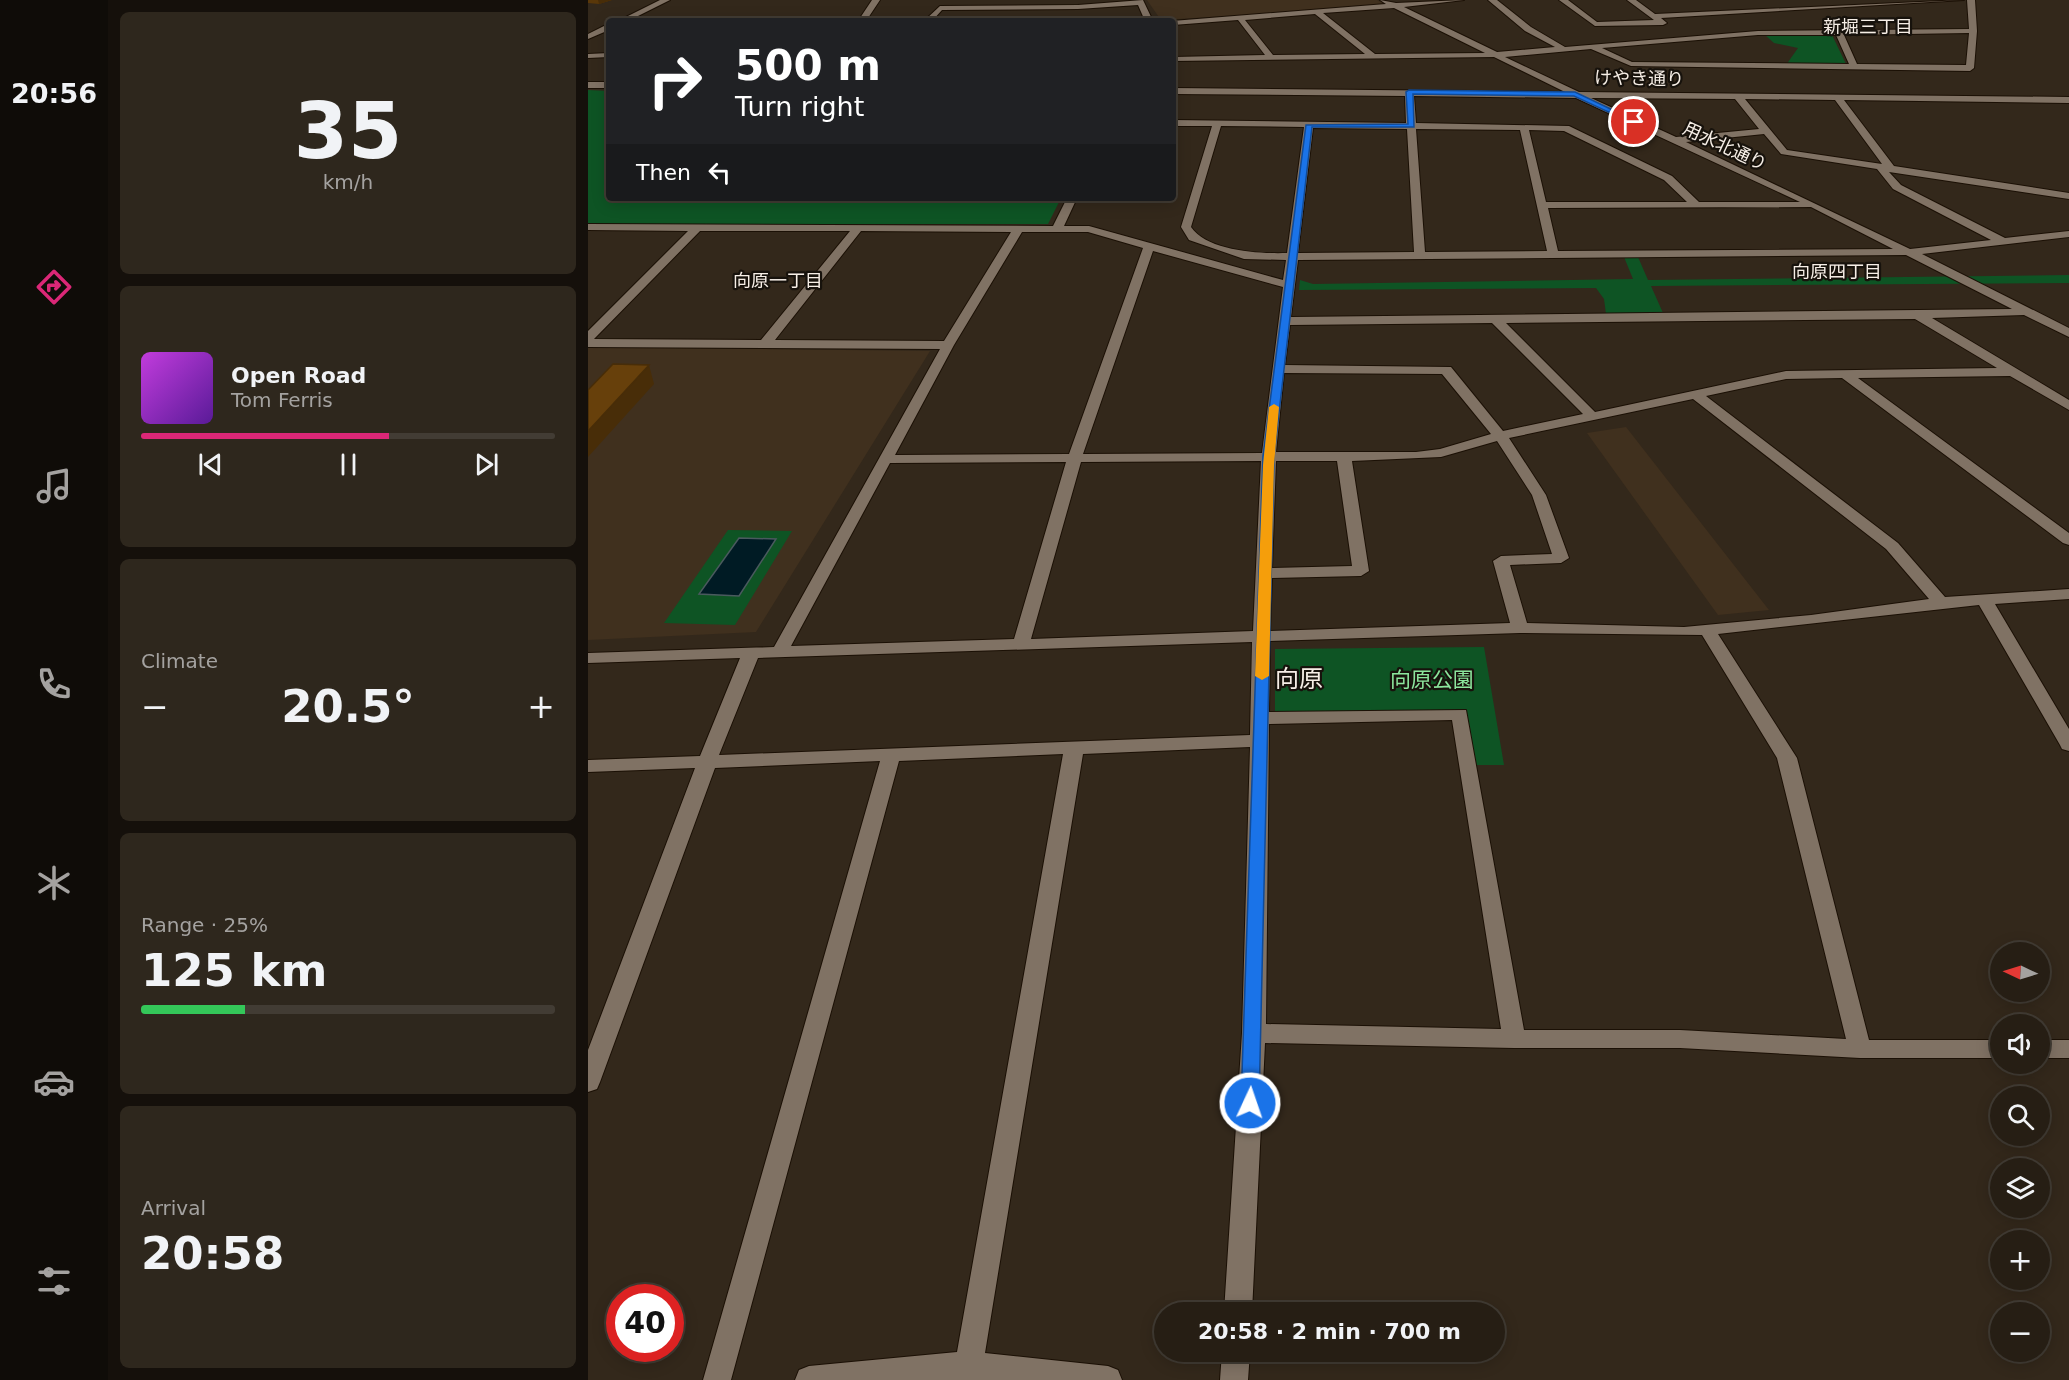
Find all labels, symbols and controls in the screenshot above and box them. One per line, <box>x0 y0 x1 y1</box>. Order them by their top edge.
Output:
district label: 新堀三丁目 <box>1823 16 1913 37</box>
text: 500 m <box>735 41 881 90</box>
icon: right <box>636 42 714 120</box>
street label: けやき通り <box>1594 67 1684 89</box>
text: 20:56 <box>11 78 97 109</box>
text: 35 <box>294 86 402 176</box>
text: Turn right <box>735 91 864 122</box>
pin <box>1608 96 1659 147</box>
icon: arrive <box>1617 105 1650 138</box>
street label: 用水北通り <box>1680 117 1770 175</box>
icon: left <box>703 156 736 189</box>
text: Then <box>636 160 691 185</box>
text: km/h <box>323 170 373 194</box>
district label: 向原四丁目 <box>1792 261 1882 282</box>
icon: directions <box>33 266 75 308</box>
district label: 向原一丁目 <box>733 270 823 291</box>
text: Open Road <box>231 363 366 388</box>
text: Tom Ferris <box>231 388 333 412</box>
icon: previous <box>194 448 227 481</box>
icon: pause <box>332 448 365 481</box>
icon: next <box>470 448 503 481</box>
icon: music <box>33 465 75 507</box>
text: Climate <box>141 649 218 673</box>
icon: phone <box>33 663 75 705</box>
district label: 向原 <box>1275 665 1323 693</box>
park label: 向原公園 <box>1390 668 1474 692</box>
text: 20.5° <box>281 680 415 733</box>
text: − <box>141 687 169 726</box>
text: + <box>527 687 555 726</box>
icon: climate <box>33 862 75 904</box>
text: Range · 25% <box>141 913 268 937</box>
north arrow <box>1990 942 2050 1002</box>
map controls <box>1990 942 2050 1362</box>
text: 125 km <box>141 944 327 997</box>
button: sound <box>1990 1014 2050 1074</box>
icon: car <box>33 1061 75 1103</box>
position arrow <box>1218 1071 1282 1135</box>
button: search <box>1990 1086 2050 1146</box>
button: layers <box>1990 1158 2050 1218</box>
text: Arrival <box>141 1196 206 1220</box>
text: 20:58 <box>141 1227 284 1280</box>
button: + <box>1990 1230 2050 1290</box>
icon: filters <box>33 1260 75 1302</box>
speed limit sign: 40 <box>606 1284 684 1362</box>
button: − <box>1990 1302 2050 1362</box>
text: 20:58 · 2 min · 700 m <box>1198 1319 1461 1344</box>

